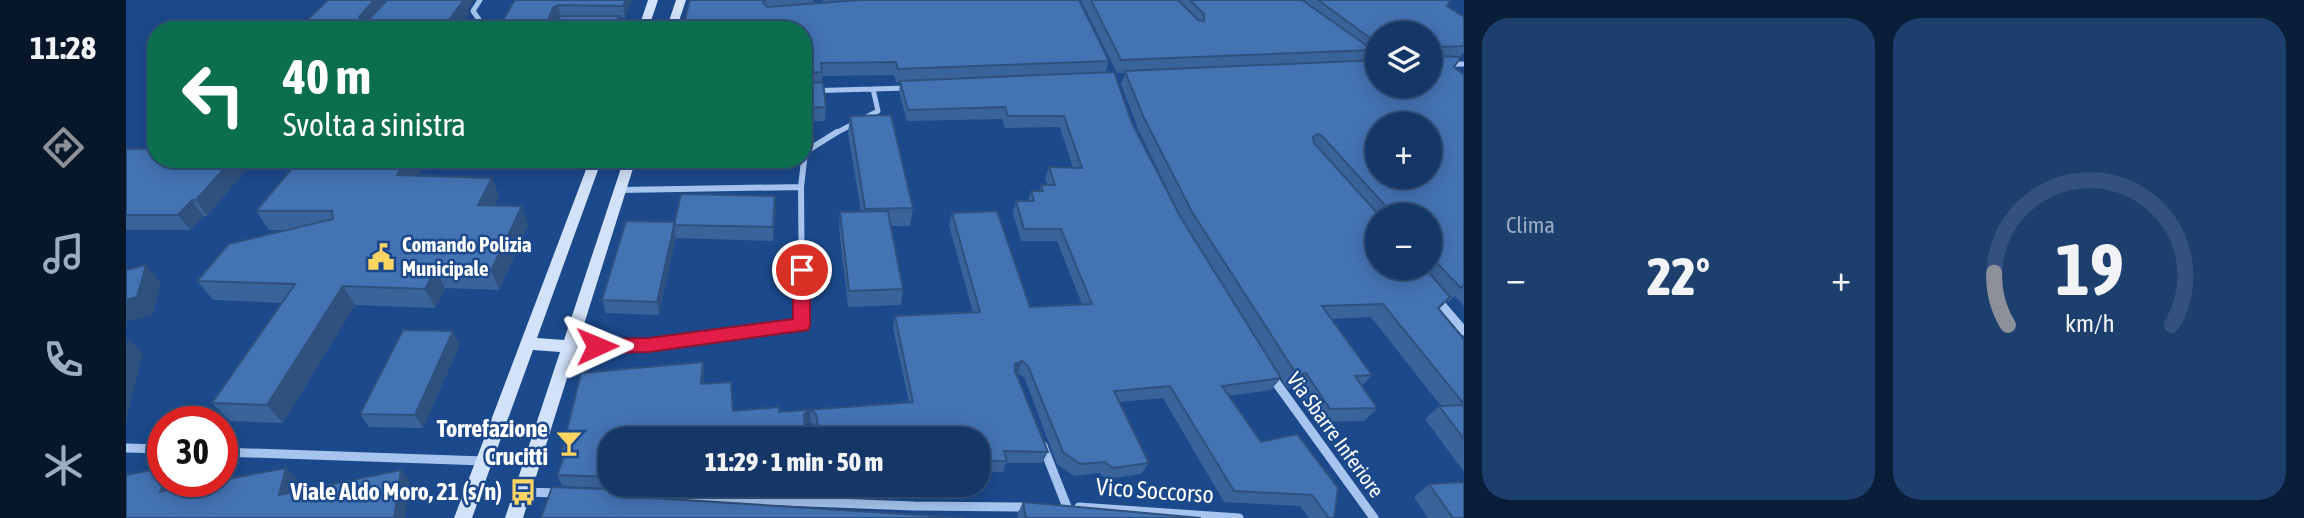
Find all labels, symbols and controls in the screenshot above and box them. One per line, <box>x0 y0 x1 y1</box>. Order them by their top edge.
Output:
map controls <box>1365 21 1442 280</box>
button: layers <box>1365 21 1442 98</box>
text: 11:28 <box>30 29 96 66</box>
text: 40 m <box>283 48 371 104</box>
icon: left <box>168 49 259 140</box>
text: Svolta a sinistra <box>283 106 466 143</box>
button: + <box>1365 112 1442 189</box>
icon: directions <box>39 123 88 172</box>
button: − <box>1365 203 1442 280</box>
text: Clima <box>1506 212 1555 238</box>
text: 19 <box>2055 227 2124 310</box>
icon: music <box>39 229 88 278</box>
place label: Comando Polizia Municipale <box>402 232 532 280</box>
pin <box>772 240 832 300</box>
public building icon: Comando Polizia Municipale <box>366 242 396 272</box>
text: 22° <box>1647 246 1710 306</box>
icon: arrive <box>783 251 821 289</box>
text: − <box>1506 256 1526 299</box>
text: + <box>1831 256 1851 299</box>
position arrow <box>560 309 634 383</box>
text: km/h <box>2065 309 2114 337</box>
icon: phone <box>39 335 88 384</box>
street label: Via Sbarre Inferiore <box>1282 367 1389 502</box>
speed limit sign: 30 <box>147 406 238 497</box>
place label: Torrefazione Crucitti <box>437 415 548 470</box>
bar icon: Torrefazione Crucitti <box>554 428 584 458</box>
icon: climate <box>39 441 88 490</box>
text: 11:29 · 1 min · 50 m <box>705 447 883 477</box>
street label: Vico Soccorso <box>1095 473 1215 508</box>
bus stop icon: Viale Aldo Moro, 21 (s/n) <box>508 477 538 507</box>
place label: Viale Aldo Moro, 21 (s/n) <box>290 478 502 505</box>

